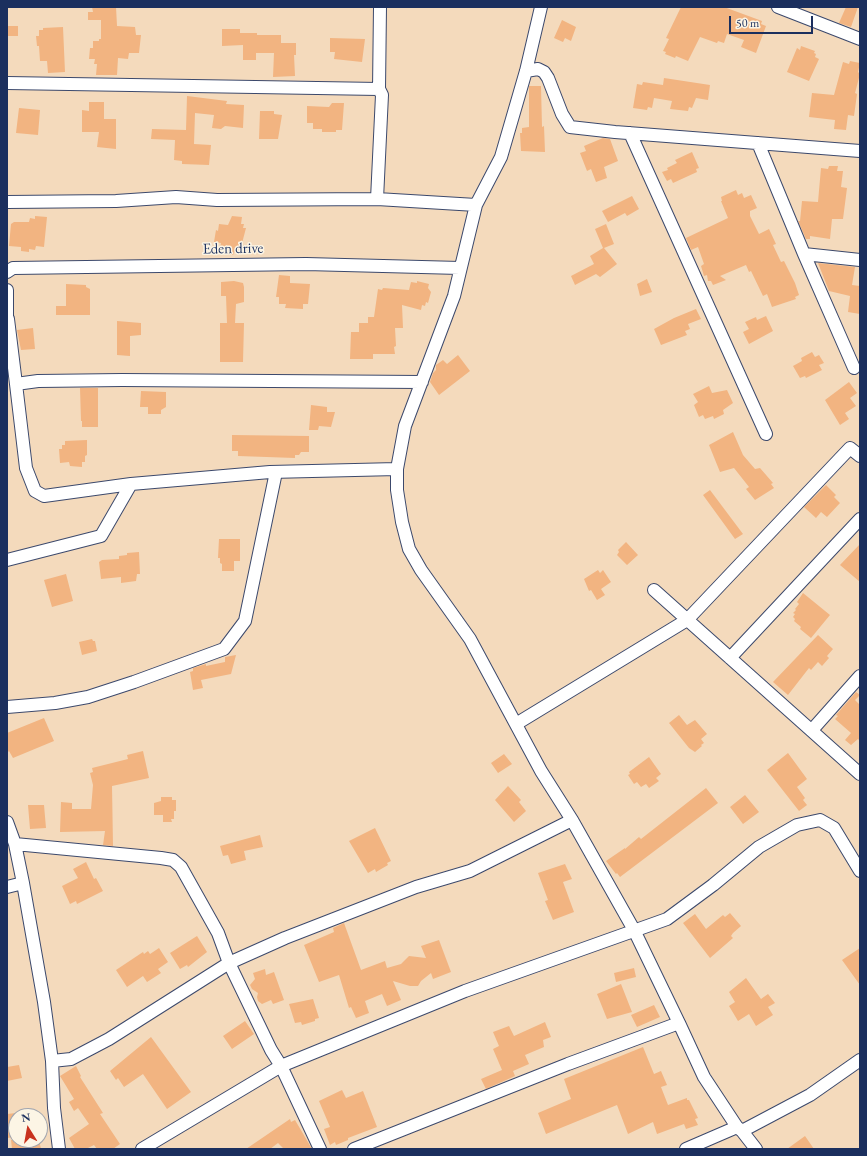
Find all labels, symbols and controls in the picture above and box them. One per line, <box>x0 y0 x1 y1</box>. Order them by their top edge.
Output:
scale bar <box>731 8 815 34</box>
text: 50 m <box>736 15 759 31</box>
street label: Eden drive <box>202 239 264 259</box>
north arrow <box>8 1108 48 1148</box>
text: N <box>20 1109 32 1125</box>

